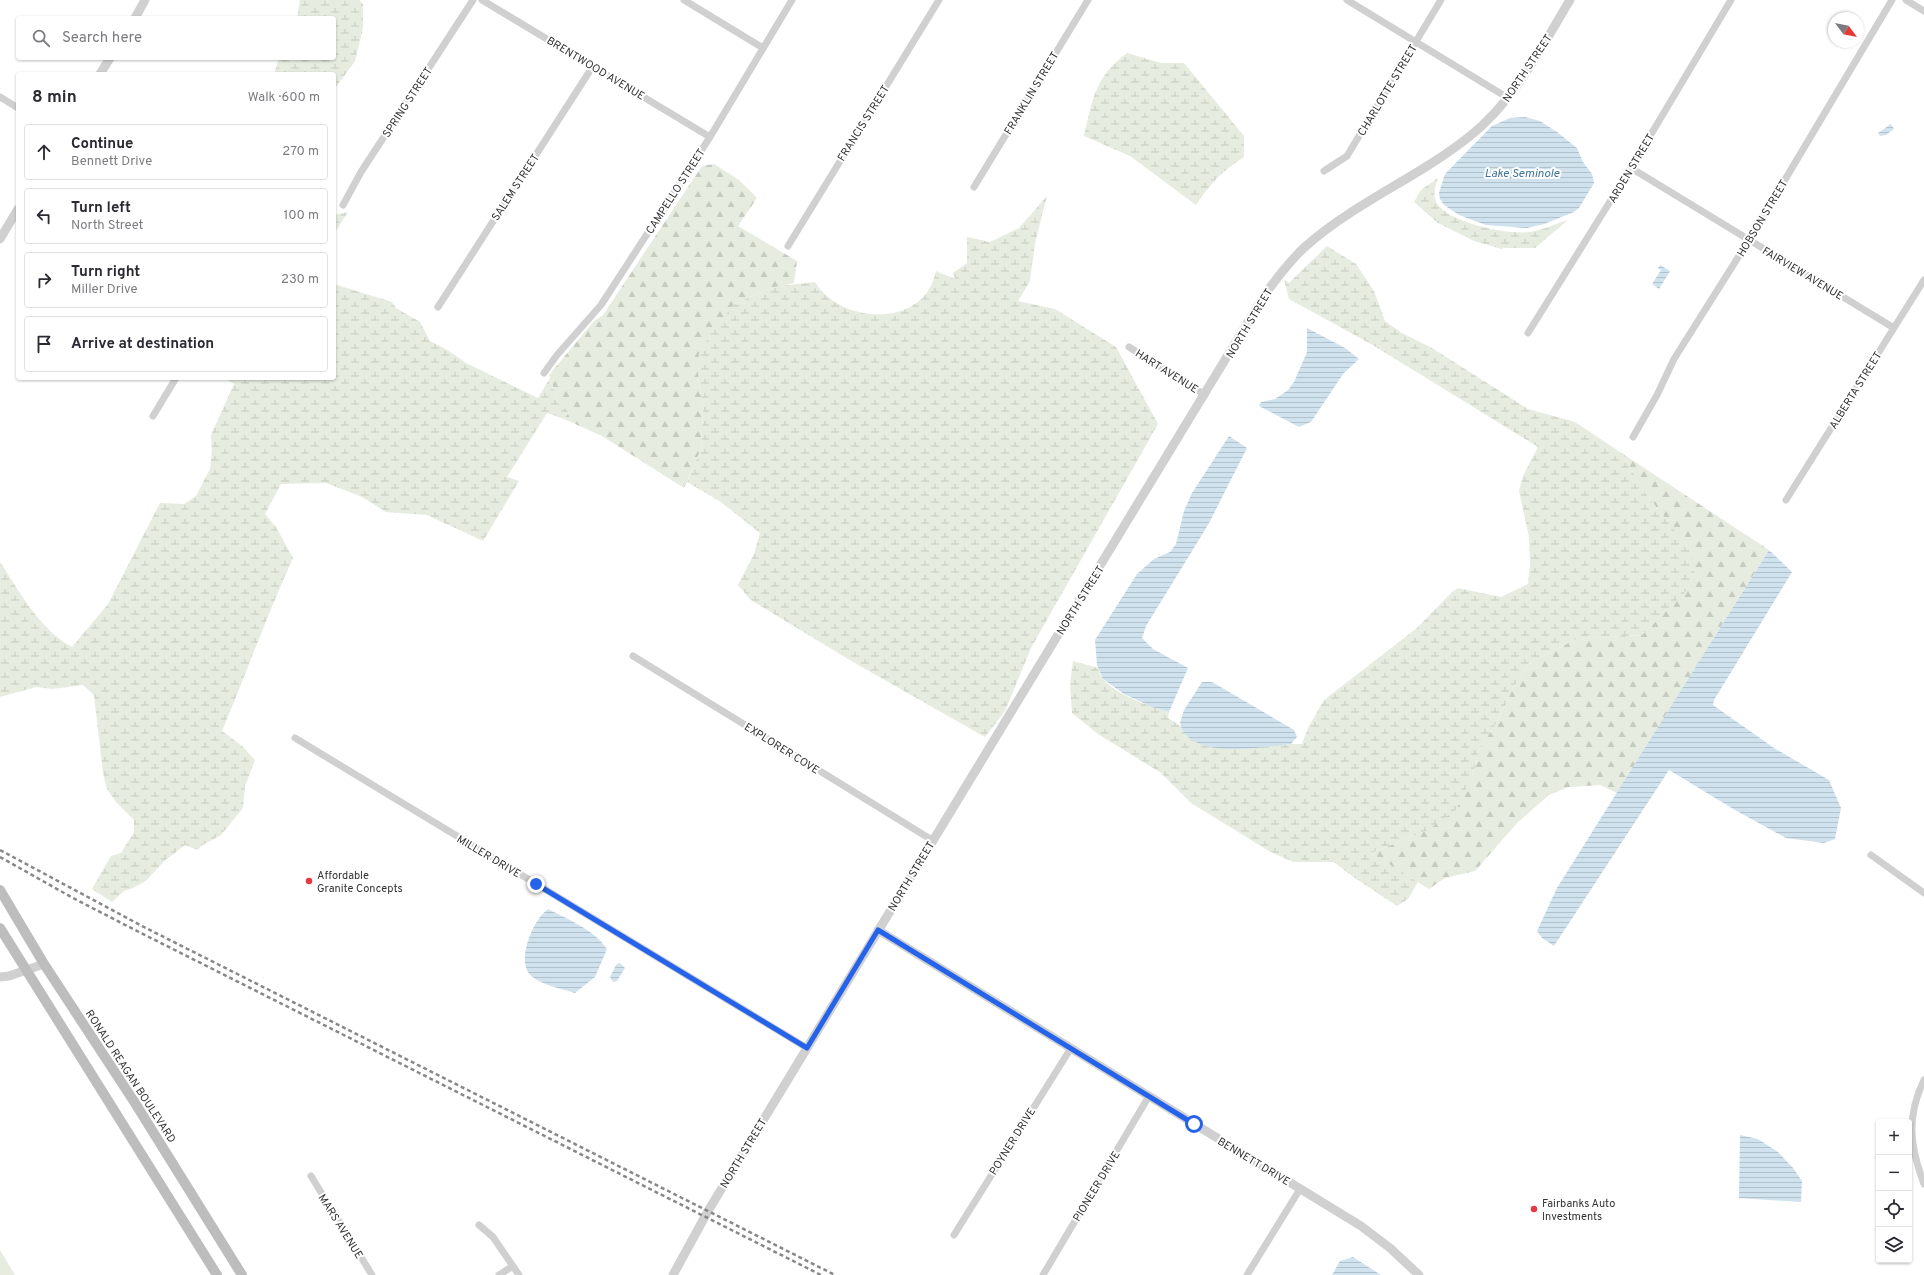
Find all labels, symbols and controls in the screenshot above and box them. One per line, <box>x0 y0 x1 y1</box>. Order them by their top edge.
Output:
north arrow <box>1828 12 1864 48</box>
search box <box>16 16 336 60</box>
icon: search <box>30 27 52 49</box>
text: Search here <box>62 29 142 48</box>
street label: NORTH STREET <box>1500 32 1556 105</box>
street label: BRENTWOOD AVENUE <box>544 34 647 104</box>
street label: CHARLOTTE STREET <box>1355 42 1421 139</box>
street label: FRANKLIN STREET <box>1001 49 1062 138</box>
street label: SPRING STREET <box>380 65 436 141</box>
street label: FRANCIS STREET <box>835 83 893 164</box>
text: 8 min <box>32 87 77 109</box>
text: Walk · 600 m <box>248 90 320 106</box>
street label: ARDEN STREET <box>1606 131 1658 206</box>
text: Continue <box>71 135 133 154</box>
icon: ahead <box>33 141 55 163</box>
text: 270 m <box>282 144 319 160</box>
street label: CAMPELLO STREET <box>643 146 709 237</box>
street label: SALEM STREET <box>489 151 543 224</box>
text: Bennett Drive <box>71 154 152 170</box>
water label: Lake Seminole <box>1484 166 1560 182</box>
street label: HOBSON STREET <box>1734 177 1791 260</box>
text: Turn left <box>71 199 131 218</box>
icon: left <box>33 205 55 227</box>
text: 100 m <box>283 208 319 224</box>
text: North Street <box>71 218 144 234</box>
street label: FAIRVIEW AVENUE <box>1760 244 1845 304</box>
text: Turn right <box>71 263 140 282</box>
icon: right <box>33 269 55 291</box>
text: 230 m <box>281 272 319 288</box>
text: Miller Drive <box>71 282 138 298</box>
street label: NORTH STREET <box>1223 286 1276 361</box>
icon: arrive <box>33 333 55 355</box>
text: Arrive at destination <box>71 335 214 354</box>
street label: HART AVENUE <box>1132 347 1201 397</box>
street label: ALBERTA STREET <box>1826 349 1885 432</box>
street label: NORTH STREET <box>1054 563 1108 638</box>
street label: EXPLORER COVE <box>741 720 822 778</box>
street label: MILLER DRIVE <box>454 832 523 881</box>
street label: NORTH STREET <box>885 839 938 914</box>
place label: Affordable Granite Concepts <box>317 869 403 896</box>
route end <box>527 875 545 893</box>
marker: Affordable Granite Concepts <box>304 876 314 886</box>
street label: RONALD REAGAN BOULEVARD <box>82 1007 178 1146</box>
street label: POYNER DRIVE <box>987 1105 1039 1178</box>
route start <box>1185 1115 1203 1133</box>
street label: NORTH STREET <box>717 1116 770 1191</box>
map controls <box>1876 1119 1912 1263</box>
button: + <box>1876 1119 1912 1155</box>
street label: BENNETT DRIVE <box>1215 1135 1292 1189</box>
street label: PIONEER DRIVE <box>1070 1149 1123 1224</box>
button: − <box>1876 1155 1912 1191</box>
button: locate <box>1876 1191 1912 1227</box>
street label: MARS AVENUE <box>315 1192 366 1261</box>
place label: Fairbanks Auto Investments <box>1542 1197 1615 1224</box>
marker: Fairbanks Auto Investments <box>1529 1204 1539 1214</box>
button: layers <box>1876 1227 1912 1263</box>

